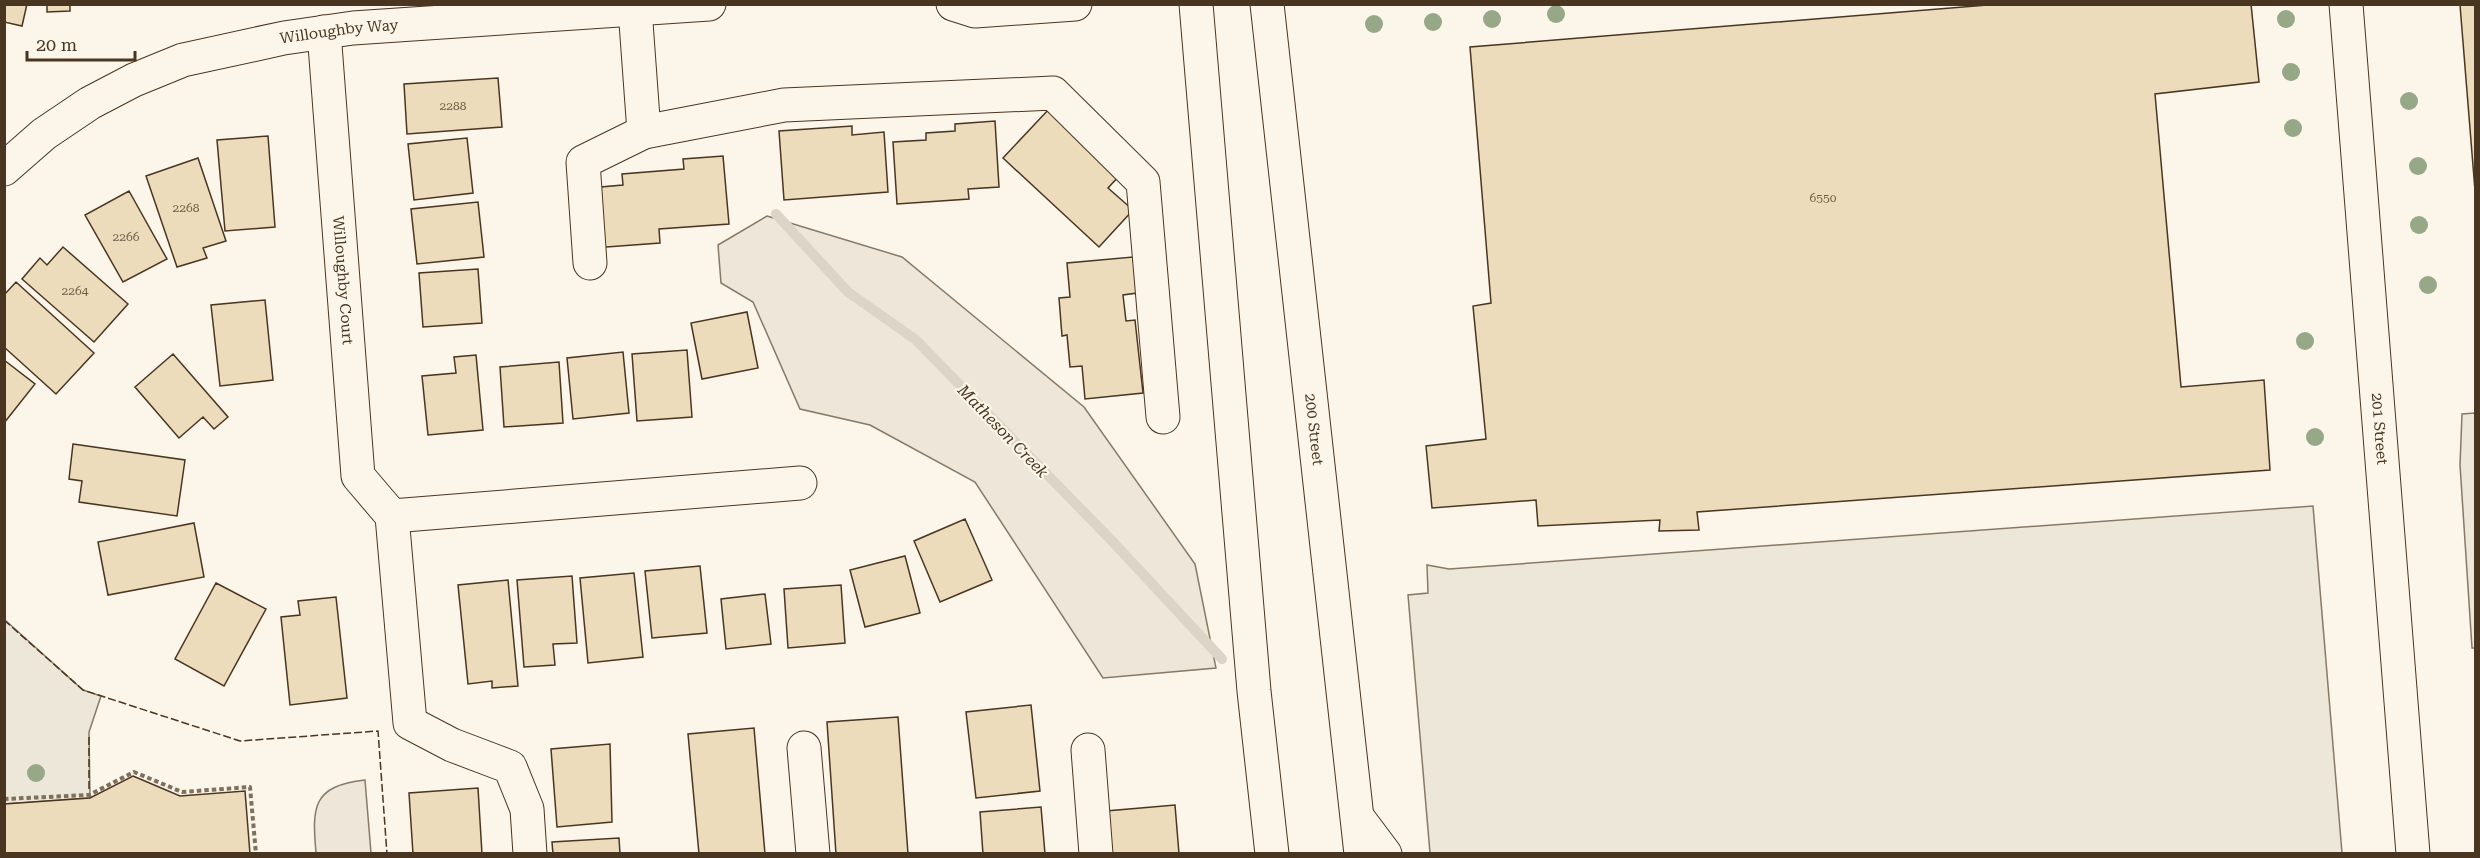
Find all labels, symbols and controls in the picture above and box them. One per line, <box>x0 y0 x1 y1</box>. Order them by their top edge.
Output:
street label: Willoughby Way <box>279 16 399 48</box>
scale bar <box>27 24 135 62</box>
text: 20 m <box>36 34 77 55</box>
house number: 2288 <box>440 99 467 113</box>
house number: 6550 <box>1810 191 1837 205</box>
house number: 2268 <box>173 201 200 215</box>
street label: Willoughby Court <box>329 215 357 346</box>
house number: 2266 <box>113 230 140 244</box>
house number: 2264 <box>62 284 89 298</box>
water label: Matheson Creek <box>953 380 1052 482</box>
street label: 201 Street <box>2368 392 2391 466</box>
street label: 200 Street <box>1301 393 1327 467</box>

